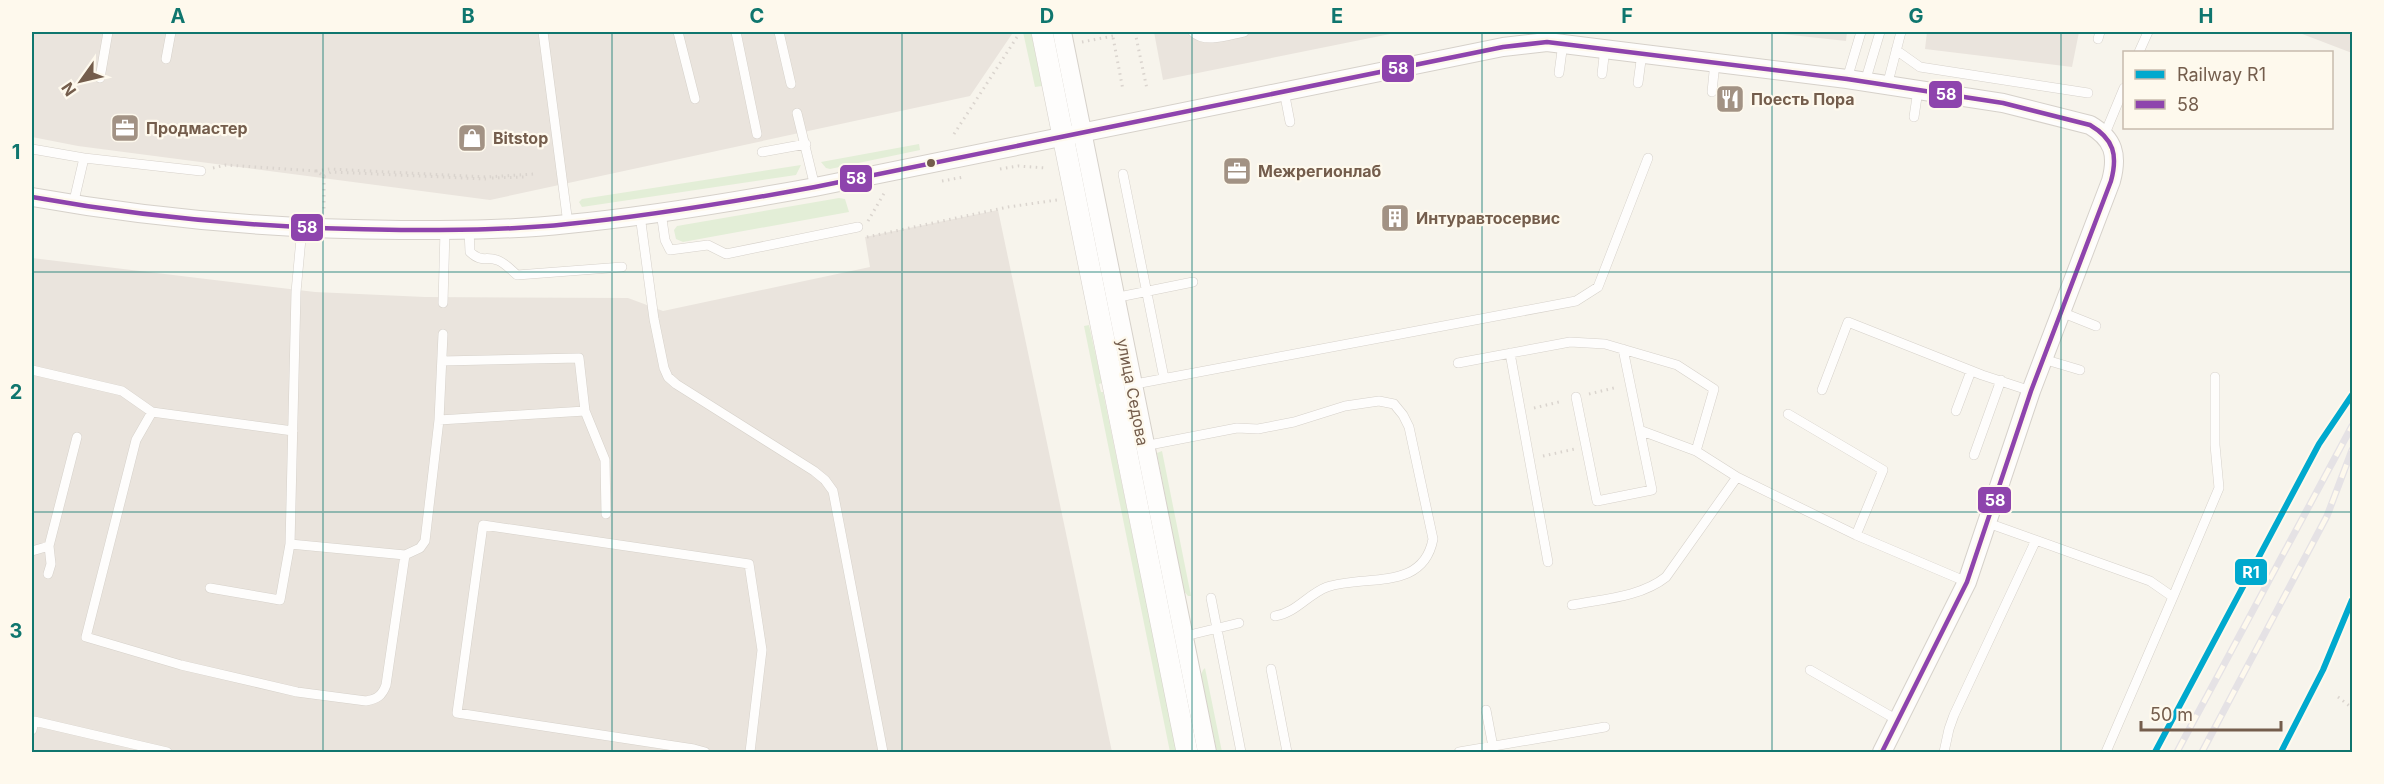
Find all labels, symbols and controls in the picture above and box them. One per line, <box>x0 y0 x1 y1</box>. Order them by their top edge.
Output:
text: A <box>171 4 186 28</box>
text: B <box>461 4 475 28</box>
text: C <box>750 4 764 28</box>
text: D <box>1040 4 1054 28</box>
text: E <box>1331 4 1343 28</box>
text: F <box>1621 4 1633 28</box>
text: G <box>1908 4 1924 28</box>
text: H <box>2199 4 2213 28</box>
north arrow <box>51 51 111 111</box>
legend <box>2123 51 2333 129</box>
line badge: 58 <box>1381 54 1415 83</box>
text: 58 <box>1388 58 1408 78</box>
text: Railway R1 <box>2177 64 2266 85</box>
text: N <box>57 79 80 100</box>
line badge: 58 <box>1928 80 1963 109</box>
restaurant icon: Поесть Пора <box>1714 83 1746 115</box>
text: 58 <box>1936 84 1956 104</box>
place label: Поесть Пора <box>1751 89 1855 109</box>
text: 58 <box>2177 94 2199 115</box>
office icon: Продмастер <box>109 112 141 144</box>
place label: Продмастер <box>146 118 248 138</box>
shop icon: Bitstop <box>456 122 488 154</box>
place label: Bitstop <box>493 128 548 148</box>
text: 1 <box>12 140 20 164</box>
office icon: Межрегионлаб <box>1221 155 1253 187</box>
unlabelled marker <box>925 157 937 169</box>
place label: Межрегионлаб <box>1258 161 1382 181</box>
line badge: 58 <box>839 164 873 193</box>
text: 58 <box>846 168 866 188</box>
building icon: Интуравтосервис <box>1379 202 1411 234</box>
place label: Интуравтосервис <box>1416 208 1560 228</box>
line badge: 58 <box>290 213 324 242</box>
text: 58 <box>297 217 317 237</box>
street label: улица Седова <box>1113 337 1153 447</box>
text: 2 <box>10 380 22 404</box>
line badge: 58 <box>1977 486 2012 514</box>
text: 58 <box>1985 490 2005 510</box>
line badge: R1 <box>2234 558 2268 586</box>
text: R1 <box>2242 562 2260 582</box>
text: 3 <box>10 619 22 643</box>
scale bar <box>2141 694 2280 732</box>
text: 50 m <box>2150 704 2193 725</box>

